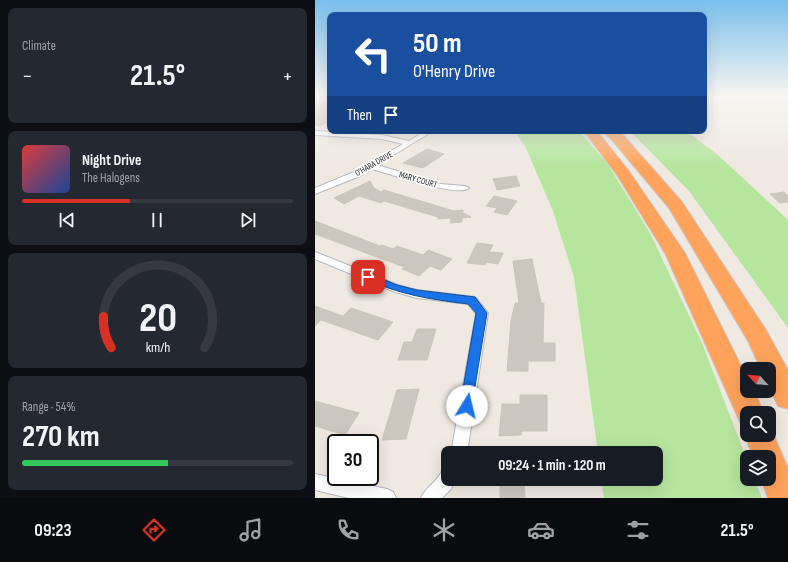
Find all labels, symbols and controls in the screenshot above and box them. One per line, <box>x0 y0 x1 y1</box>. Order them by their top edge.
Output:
text: 50 m <box>413 27 462 60</box>
icon: left <box>347 28 399 80</box>
text: Climate <box>22 38 56 54</box>
text: 21.5° <box>130 58 185 94</box>
text: O'Henry Drive <box>413 61 495 82</box>
text: − <box>22 63 33 90</box>
text: + <box>282 63 293 90</box>
icon: arrive <box>380 104 402 126</box>
text: Then <box>347 106 372 125</box>
street label: O'HARA DRIVE <box>353 149 395 179</box>
text: Night Drive <box>82 151 141 170</box>
street label: MARY COURT <box>398 169 439 191</box>
text: The Halogens <box>82 170 140 186</box>
icon: previous <box>56 209 78 231</box>
icon: pause <box>146 209 168 231</box>
icon: next <box>237 209 259 231</box>
pin <box>351 260 385 294</box>
icon: arrive <box>357 266 379 288</box>
text: 20 <box>138 294 177 343</box>
text: km/h <box>145 339 170 356</box>
north arrow <box>740 362 776 398</box>
map controls <box>740 362 776 486</box>
position arrow <box>446 385 488 427</box>
text: Range · 54% <box>22 399 76 415</box>
button: search <box>740 406 776 442</box>
text: 270 km <box>22 419 100 455</box>
speed limit sign: 30 <box>327 434 379 486</box>
button: layers <box>740 450 776 486</box>
text: 09:24 · 1 min · 120 m <box>498 456 606 475</box>
icon: directions <box>140 516 168 544</box>
icon: music <box>237 516 265 544</box>
icon: phone <box>334 516 362 544</box>
icon: climate <box>430 516 458 544</box>
icon: car <box>527 516 555 544</box>
icon: filters <box>624 516 652 544</box>
text: 09:23 <box>34 520 71 541</box>
text: 21.5° <box>720 520 754 541</box>

